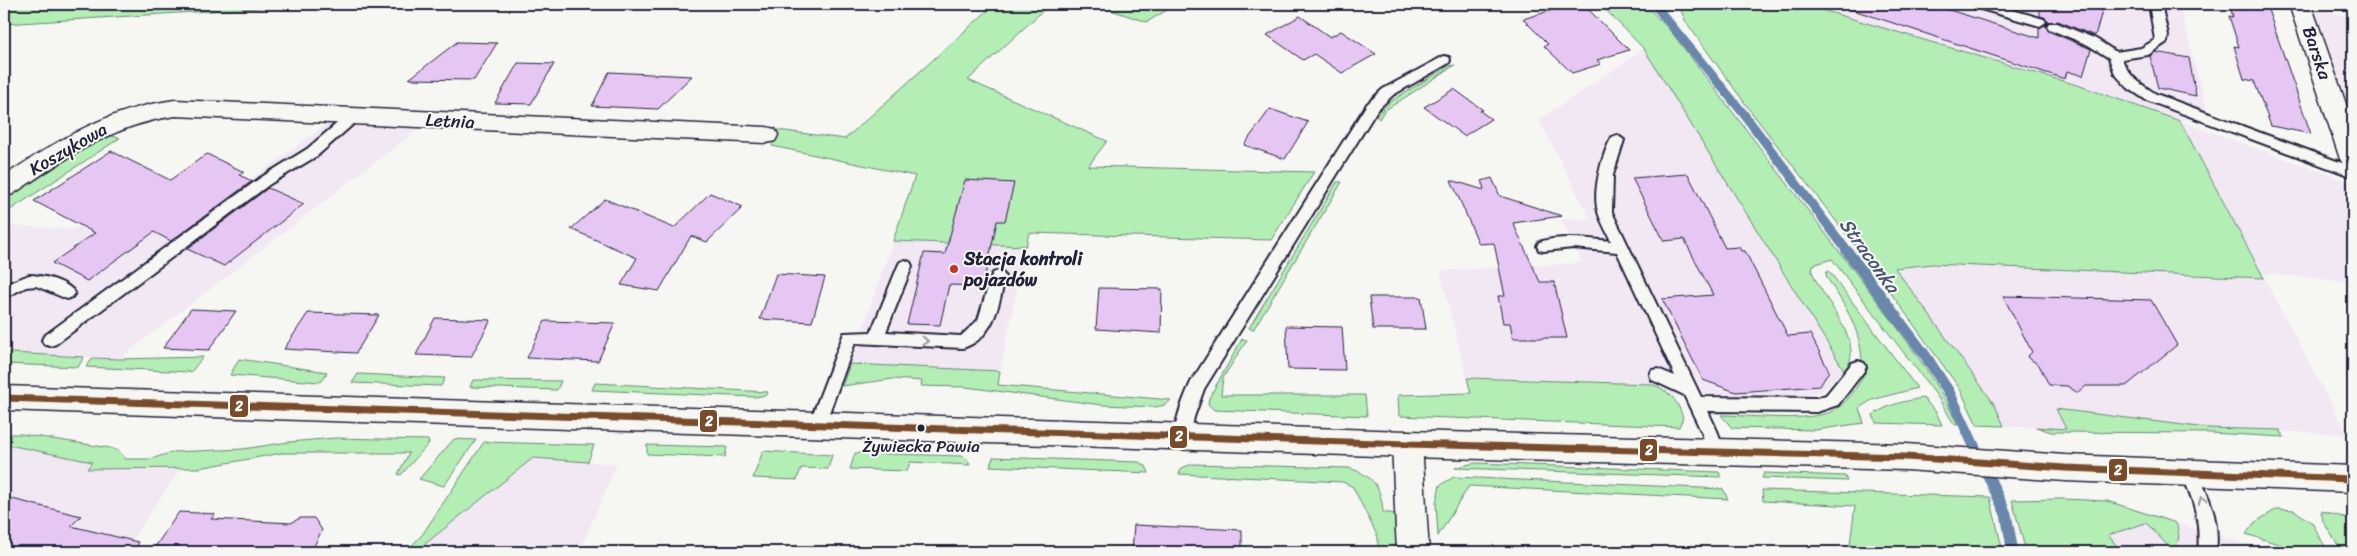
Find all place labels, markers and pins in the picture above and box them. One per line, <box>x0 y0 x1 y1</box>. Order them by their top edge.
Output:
place label: Stacja kontroli pojazdów <box>963 243 1083 296</box>
marker: Stacja kontroli pojazdów <box>948 263 960 275</box>
marker: Żywiecka Pawia <box>916 423 926 433</box>
place label: Żywiecka Pawia <box>862 431 980 461</box>

